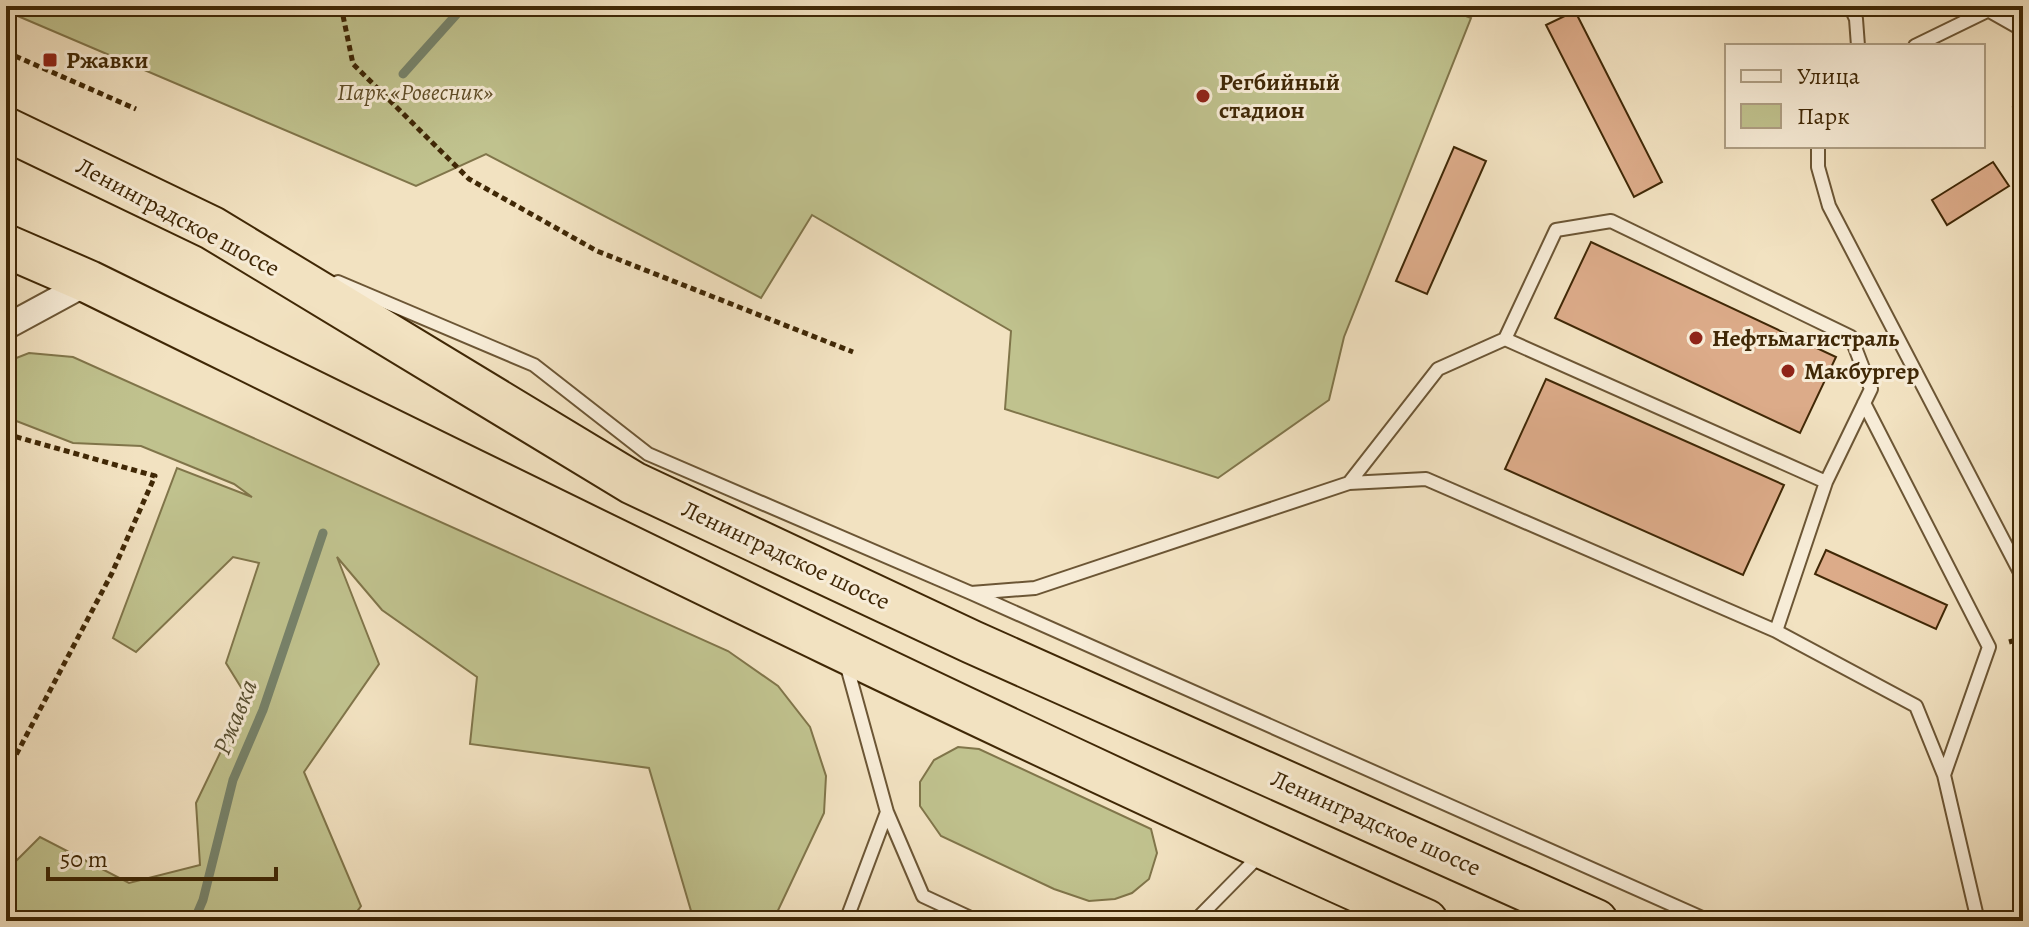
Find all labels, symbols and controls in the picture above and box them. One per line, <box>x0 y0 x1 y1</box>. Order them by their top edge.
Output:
place label: Ржавки <box>66 44 148 76</box>
legend <box>1725 44 1985 148</box>
marker: Ржавки <box>41 51 59 69</box>
text: Улица <box>1797 60 1860 92</box>
place label: Регбийный стадион <box>1219 66 1340 126</box>
park label: Парк «Ровесник» <box>337 76 493 108</box>
marker: Регбийный стадион <box>1194 87 1212 105</box>
text: Парк <box>1797 100 1850 132</box>
street label: Ленинградское шоссе <box>70 150 286 284</box>
place label: Нефтьмагистраль <box>1712 322 1899 354</box>
marker: Нефтьмагистраль <box>1687 329 1705 347</box>
place label: Макбургер <box>1804 355 1919 387</box>
marker: Макбургер <box>1779 362 1797 380</box>
street label: Ленинградское шоссе <box>677 493 895 617</box>
water label: Ржавка <box>204 674 266 760</box>
street label: Ленинградское шоссе <box>1266 762 1486 884</box>
scale bar <box>48 831 276 881</box>
text: 50 m <box>60 843 108 875</box>

